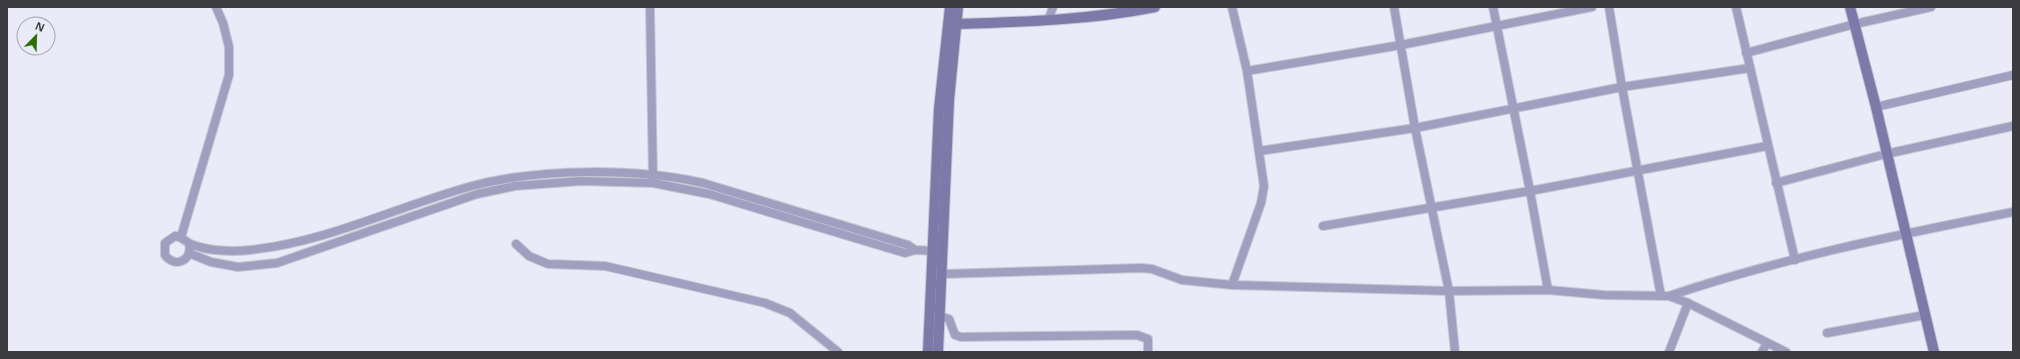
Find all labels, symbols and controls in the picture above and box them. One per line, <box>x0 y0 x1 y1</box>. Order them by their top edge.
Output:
north arrow <box>16 16 56 56</box>
text: N <box>33 18 47 35</box>

